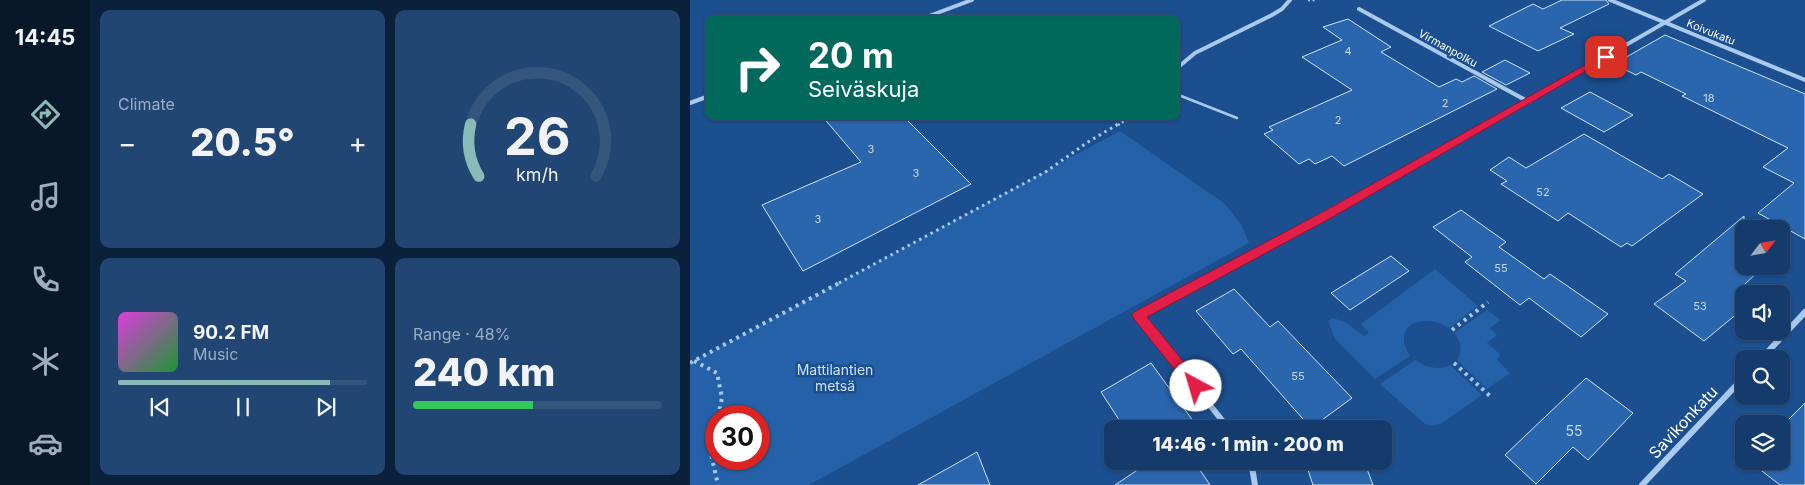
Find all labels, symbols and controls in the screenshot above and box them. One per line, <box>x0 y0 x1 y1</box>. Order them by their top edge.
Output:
street label: Koivukatu <box>1685 16 1737 48</box>
text: 14:45 <box>15 24 75 50</box>
street label: Virmanpolku <box>1416 26 1480 70</box>
text: 20 m <box>808 34 894 76</box>
icon: right <box>725 35 790 100</box>
pin <box>1585 36 1627 78</box>
icon: arrive <box>1592 43 1620 71</box>
house number: 4 <box>1344 44 1352 58</box>
text: Seiväskuja <box>808 76 919 102</box>
house number: 18 <box>1703 91 1715 105</box>
text: Climate <box>118 94 175 114</box>
house number: 2 <box>1442 96 1448 110</box>
icon: directions <box>28 97 63 132</box>
text: 26 <box>504 105 571 168</box>
house number: 2 <box>1335 113 1341 127</box>
text: 20.5° <box>190 119 295 165</box>
text: − <box>118 126 137 160</box>
text: + <box>348 126 367 160</box>
house number: 3 <box>868 142 875 156</box>
text: km/h <box>516 164 559 185</box>
house number: 3 <box>913 166 920 180</box>
icon: music <box>28 179 63 214</box>
house number: 52 <box>1536 185 1550 199</box>
house number: 3 <box>815 212 822 226</box>
north arrow <box>1735 220 1790 275</box>
map controls <box>1735 220 1790 470</box>
house number: 55 <box>1494 261 1508 275</box>
icon: phone <box>28 262 63 297</box>
button: sound <box>1735 285 1790 340</box>
house number: 53 <box>1693 299 1707 313</box>
text: 90.2 FM <box>193 321 269 344</box>
text: Range · 48% <box>413 324 510 344</box>
icon: climate <box>28 344 63 379</box>
text: Music <box>193 344 238 364</box>
text: 240 km <box>413 349 555 395</box>
button: search <box>1735 350 1790 405</box>
position arrow <box>1169 359 1221 411</box>
park label: Mattilantien metsä <box>797 361 873 394</box>
house number: 55 <box>1291 369 1305 383</box>
street label: Savikonkatu <box>1644 382 1722 462</box>
icon: previous <box>146 393 174 421</box>
icon: pause <box>229 393 257 421</box>
icon: next <box>312 393 340 421</box>
speed limit sign: 30 <box>705 405 770 470</box>
button: layers <box>1735 415 1790 470</box>
house number: 55 <box>1565 422 1583 439</box>
icon: car <box>28 426 63 461</box>
text: 14:46 · 1 min · 200 m <box>1152 433 1344 456</box>

